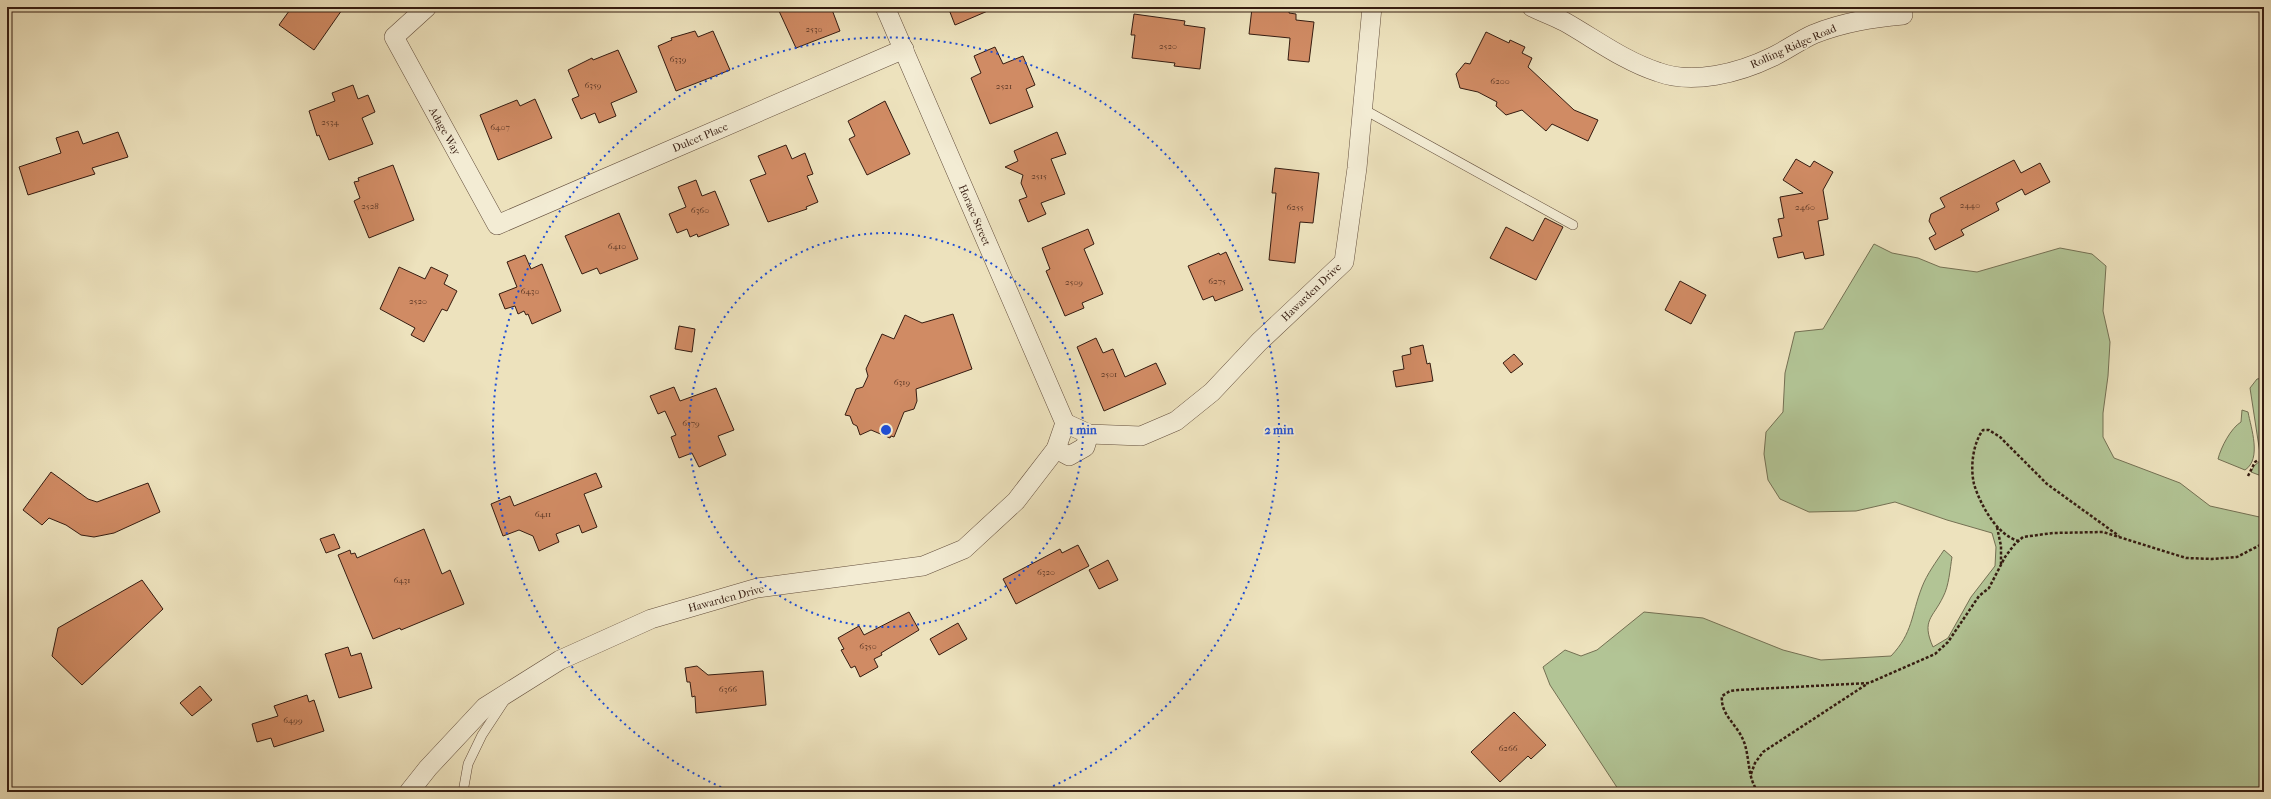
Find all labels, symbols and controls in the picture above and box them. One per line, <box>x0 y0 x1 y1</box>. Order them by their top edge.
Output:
street label: Rolling Ridge Road <box>1748 21 1839 71</box>
house number: 2530 <box>805 24 823 34</box>
house number: 2520 <box>1159 41 1177 51</box>
house number: 6339 <box>670 54 687 64</box>
house number: 6200 <box>1490 76 1510 86</box>
house number: 6359 <box>584 80 602 90</box>
house number: 2521 <box>996 81 1012 91</box>
street label: Adage Way <box>426 104 464 158</box>
house number: 2534 <box>321 117 339 127</box>
street label: Dulcet Place <box>670 120 731 155</box>
house number: 6407 <box>490 122 510 132</box>
house number: 2515 <box>1031 171 1047 181</box>
street label: Horace Street <box>956 183 993 248</box>
house number: 2440 <box>1960 200 1980 210</box>
house number: 2528 <box>361 201 379 211</box>
house number: 6255 <box>1286 202 1304 212</box>
house number: 2460 <box>1795 202 1815 212</box>
house number: 6360 <box>691 205 709 215</box>
house number: 6410 <box>608 241 626 251</box>
street label: Hawarden Drive <box>1279 260 1344 324</box>
house number: 6275 <box>1208 276 1226 286</box>
house number: 2509 <box>1065 277 1083 287</box>
house number: 6430 <box>521 286 539 296</box>
house number: 2520 <box>409 296 427 306</box>
house number: 2501 <box>1101 369 1117 379</box>
house number: 6319 <box>894 377 911 387</box>
house number: 6379 <box>682 418 700 428</box>
centre of rings <box>879 423 893 437</box>
text: 1 min <box>1069 423 1098 437</box>
text: 2 min <box>1264 423 1295 437</box>
house number: 6411 <box>535 509 551 519</box>
house number: 6320 <box>1037 567 1055 577</box>
house number: 6431 <box>393 575 411 585</box>
street label: Hawarden Drive <box>687 582 766 615</box>
house number: 6350 <box>859 641 877 651</box>
house number: 6366 <box>719 684 737 694</box>
house number: 6499 <box>283 715 303 725</box>
house number: 6266 <box>1498 743 1518 753</box>

